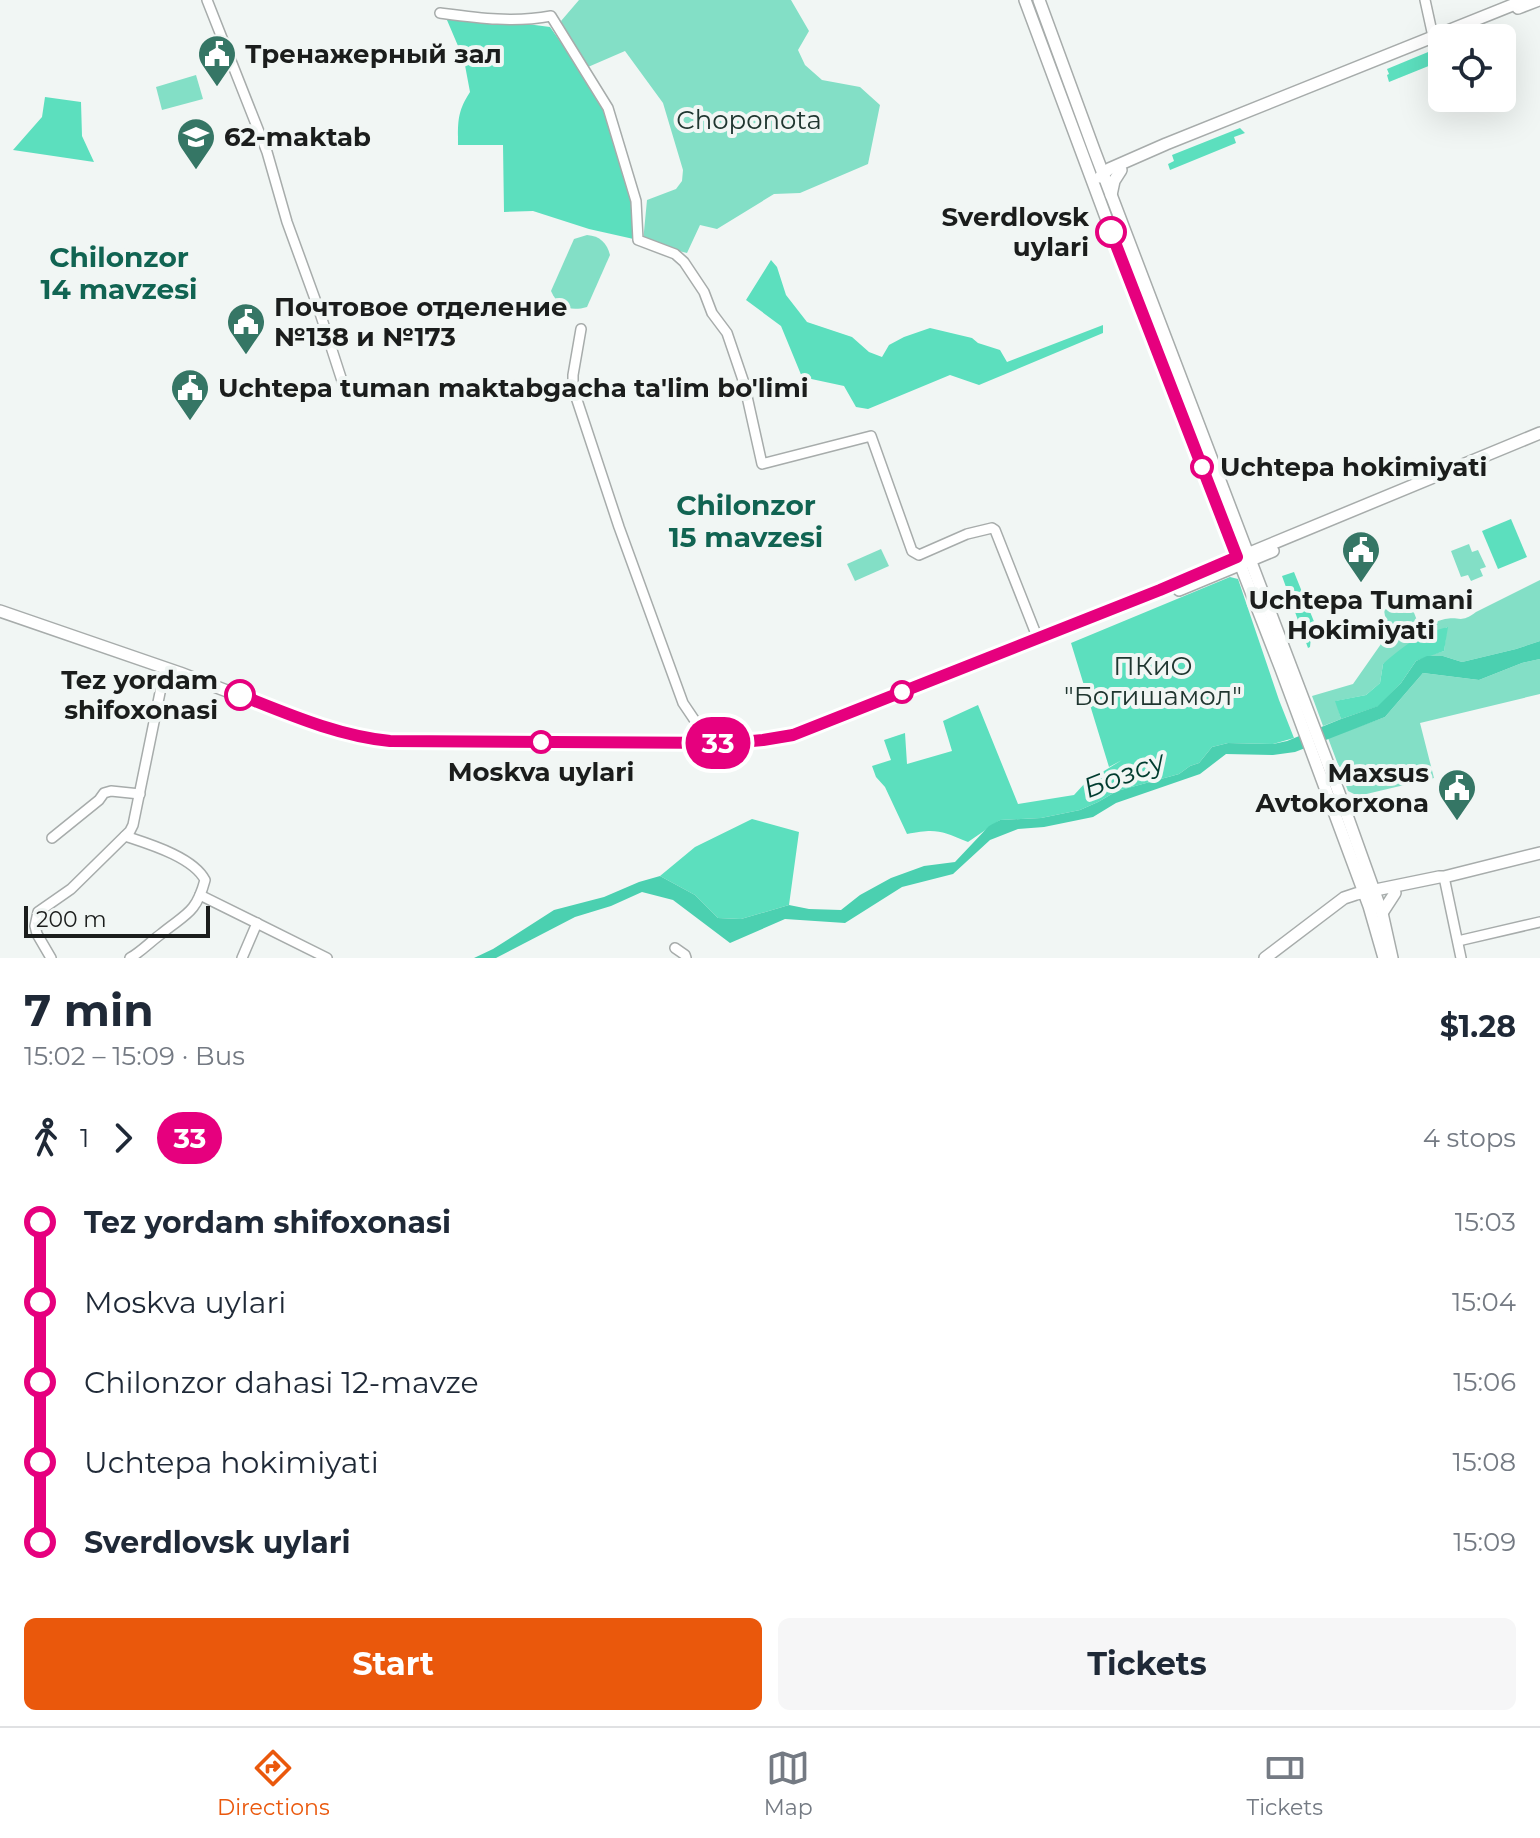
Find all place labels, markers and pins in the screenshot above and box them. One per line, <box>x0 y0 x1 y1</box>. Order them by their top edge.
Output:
public building icon: Тренажерный зал <box>196 33 238 88</box>
place label: Тренажерный зал <box>245 38 502 70</box>
school or university icon: 62-maktab <box>175 116 217 171</box>
place label: 62-maktab <box>224 121 371 153</box>
place label: Sverdlovsk uylari <box>941 201 1090 263</box>
marker: Sverdlovsk uylari <box>1096 217 1126 247</box>
place label: Почтовое отделение №138 и №173 <box>274 291 568 353</box>
public building icon: Почтовое отделение №138 и №173 <box>225 301 267 356</box>
public building icon: Uchtepa tuman maktabgacha ta'lim bo'limi <box>169 367 211 422</box>
place label: Uchtepa tuman maktabgacha ta'lim bo'limi <box>218 372 809 404</box>
place label: Uchtepa hokimiyati <box>1220 451 1487 483</box>
marker: Uchtepa hokimiyati <box>1191 456 1213 478</box>
public building icon: Uchtepa Tumani Hokimiyati <box>1340 529 1382 584</box>
place label: Uchtepa Tumani Hokimiyati <box>1249 584 1473 646</box>
place label: Tez yordam shifoxonasi <box>61 664 218 726</box>
marker: Tez yordam shifoxonasi <box>225 680 255 710</box>
unlabelled marker <box>891 681 913 703</box>
marker: Moskva uylari <box>530 731 552 753</box>
place label: Moskva uylari <box>448 756 634 788</box>
place label: Maxsus Avtokorxona <box>1255 757 1429 819</box>
public building icon: Maxsus Avtokorxona <box>1436 767 1478 822</box>

